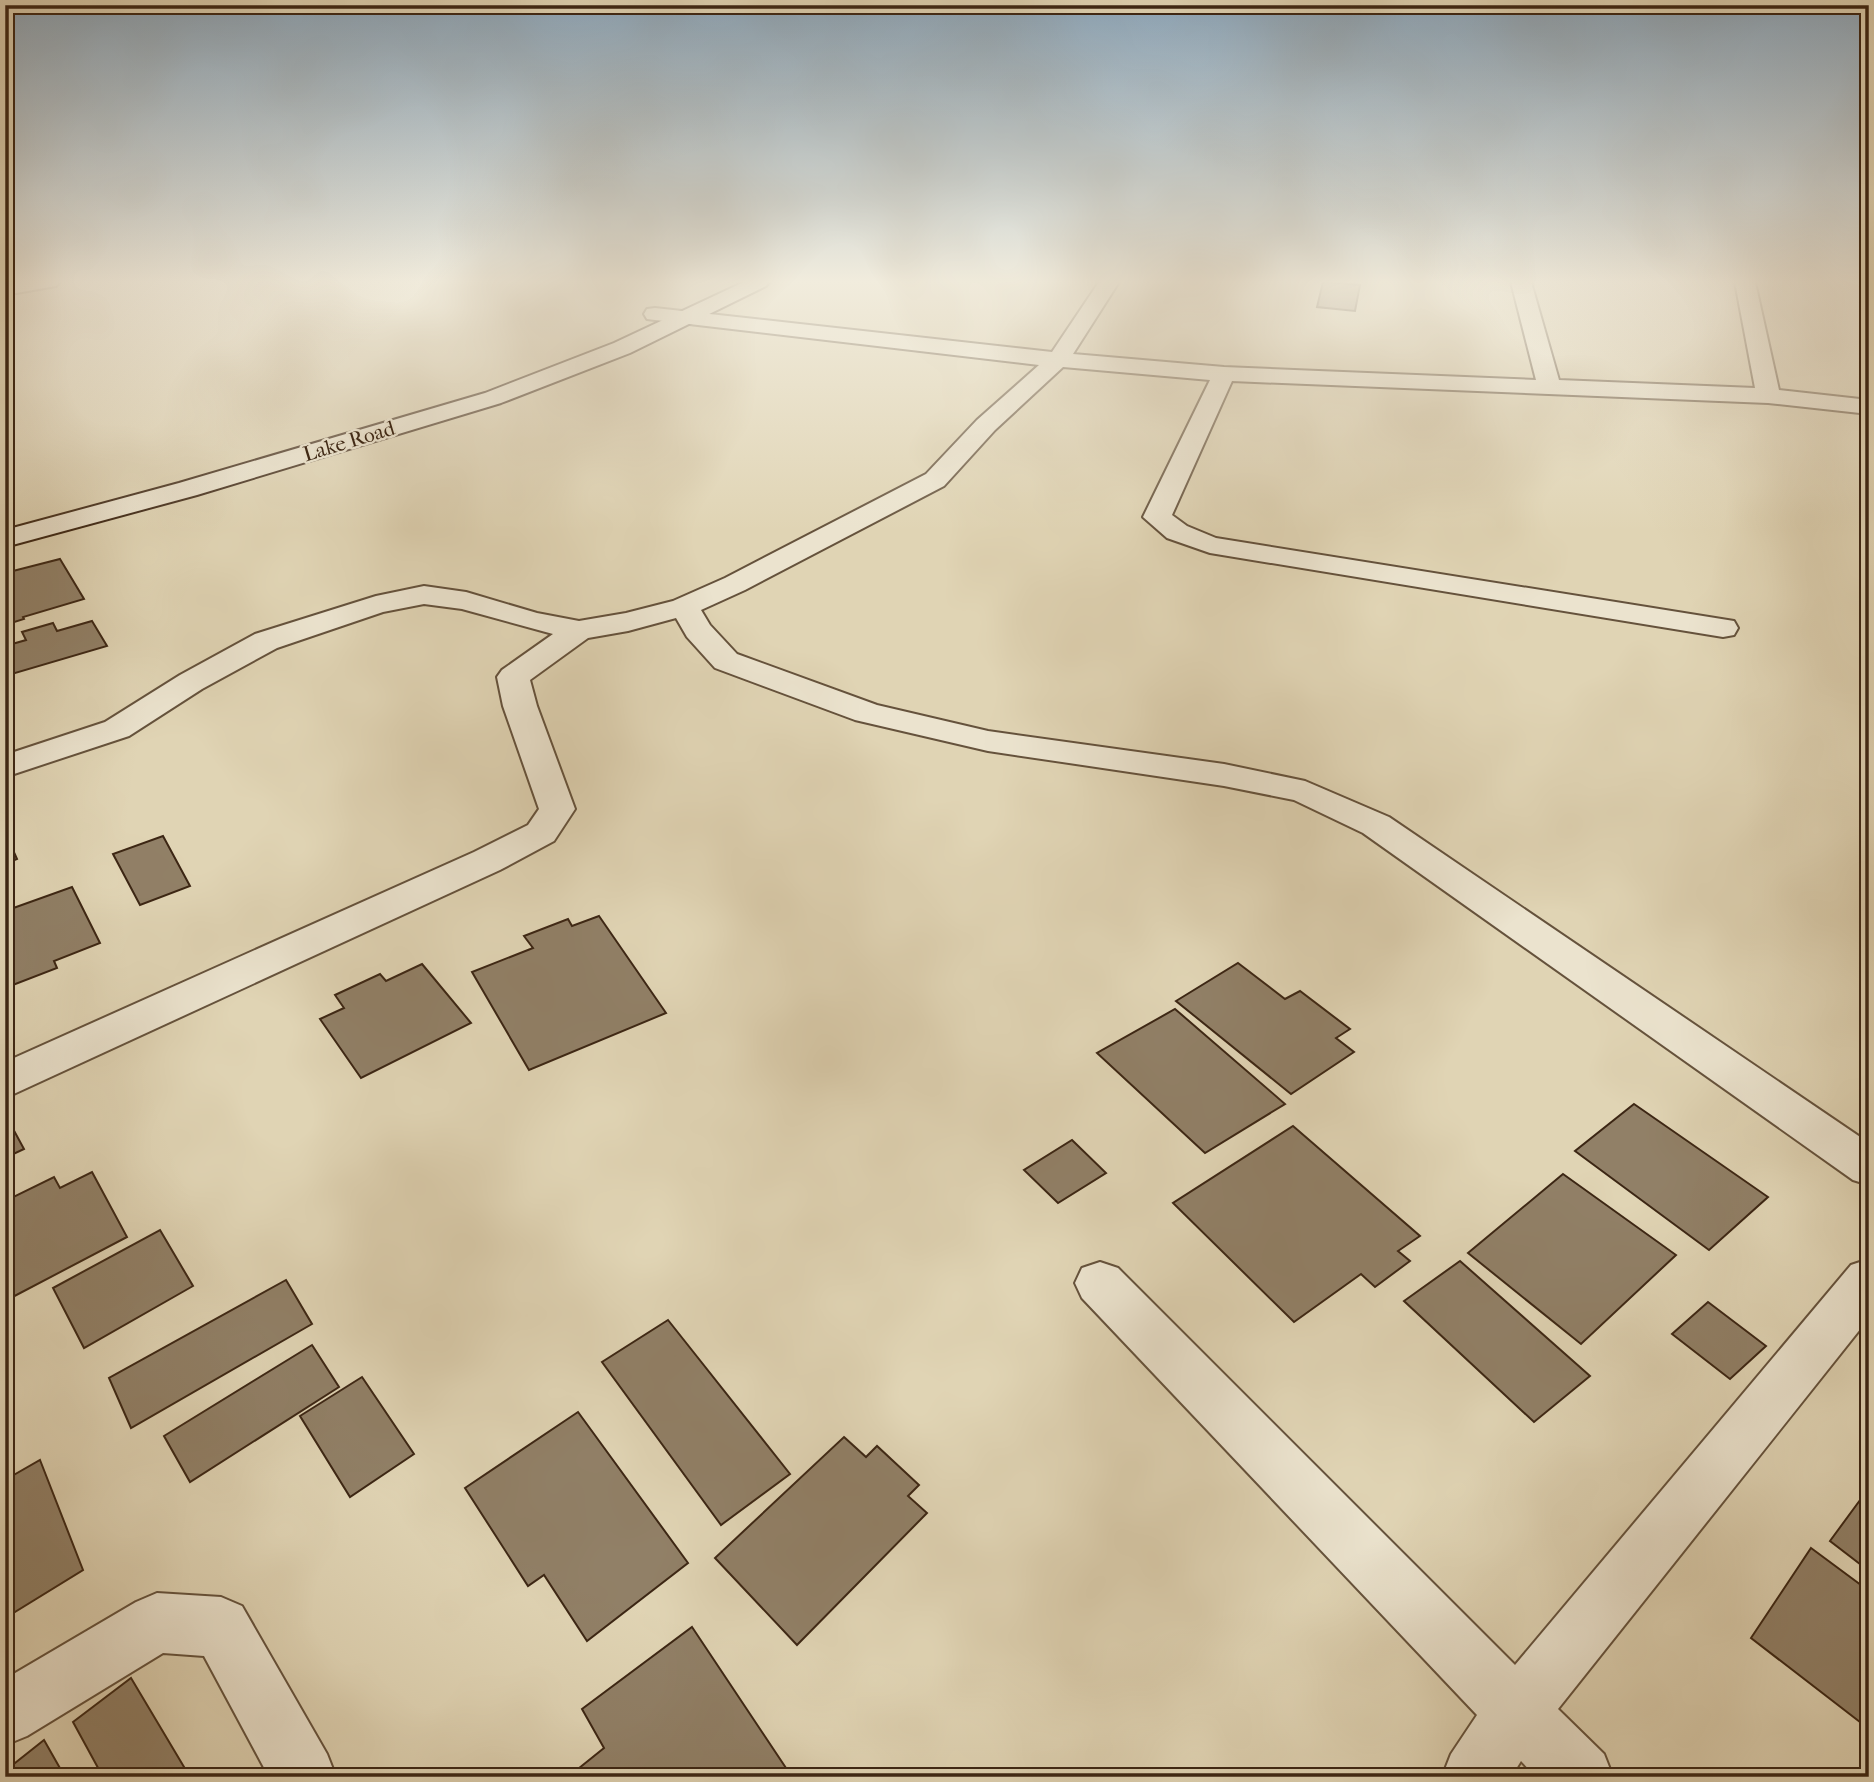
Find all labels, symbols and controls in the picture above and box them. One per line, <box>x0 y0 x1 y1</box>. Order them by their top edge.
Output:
street label: Lake Road <box>300 416 398 466</box>

